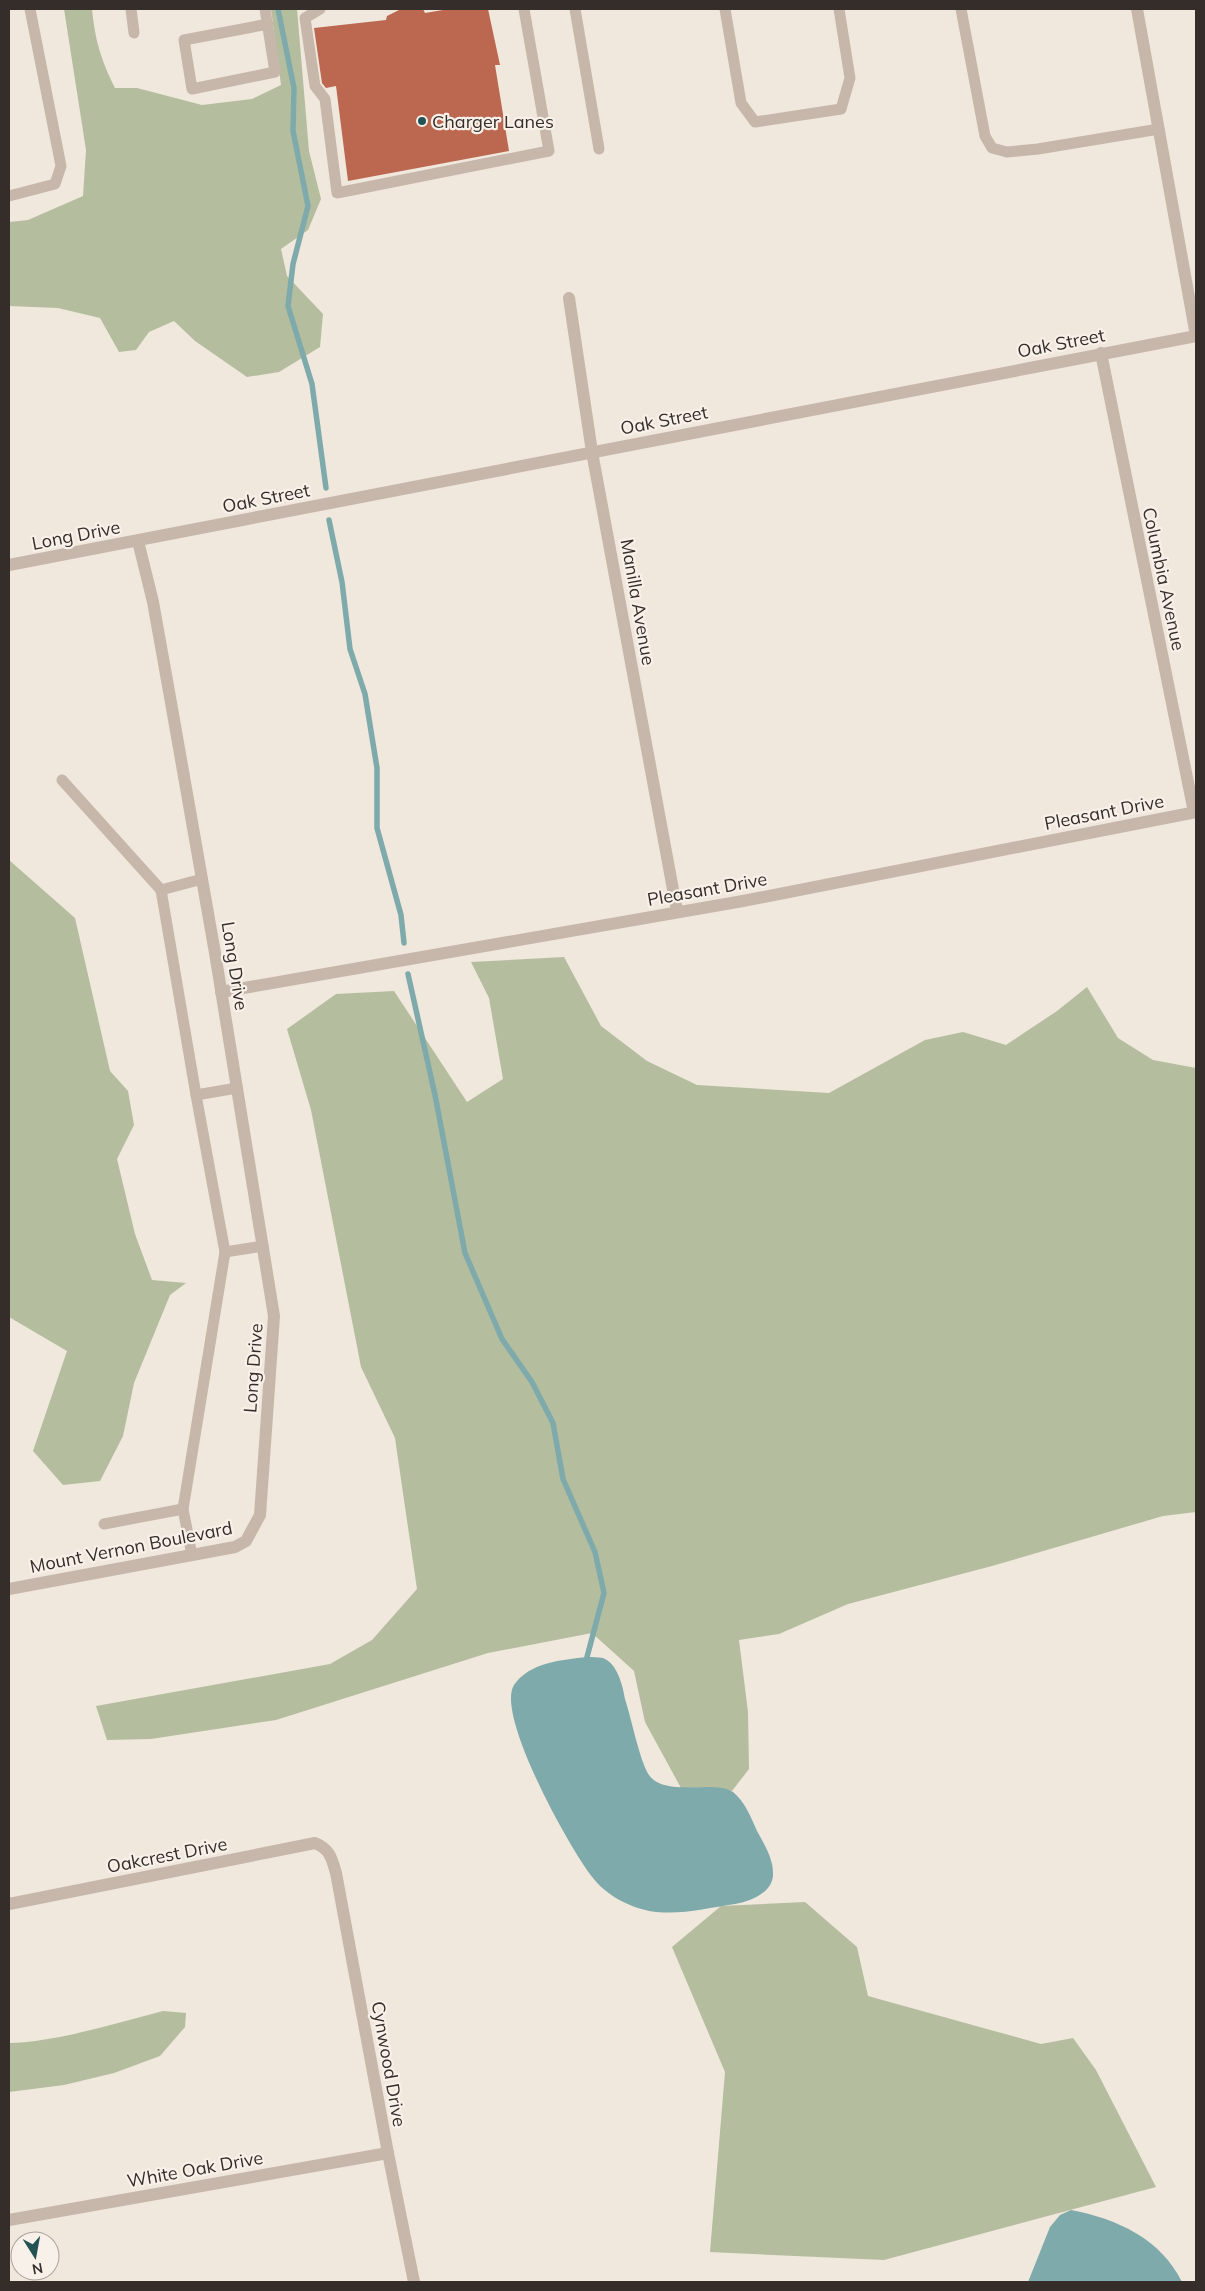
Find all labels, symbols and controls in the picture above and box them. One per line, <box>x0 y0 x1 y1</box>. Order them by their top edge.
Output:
place label: Charger Lanes <box>432 110 554 133</box>
marker: Charger Lanes <box>416 115 428 127</box>
street label: Oak Street <box>1015 323 1107 363</box>
street label: Oak Street <box>618 400 710 440</box>
street label: Oak Street <box>220 478 312 518</box>
street label: Columbia Avenue <box>1138 505 1190 653</box>
street label: Long Drive <box>30 515 122 555</box>
street label: Manilla Avenue <box>616 537 660 667</box>
street label: Pleasant Drive <box>1042 789 1166 835</box>
street label: Pleasant Drive <box>645 867 769 911</box>
street label: Long Drive <box>217 920 253 1012</box>
street label: Long Drive <box>238 1323 268 1413</box>
street label: Mount Vernon Boulevard <box>28 1516 234 1578</box>
street label: Oakcrest Drive <box>105 1832 229 1878</box>
street label: Cynwood Drive <box>367 1999 411 2129</box>
street label: White Oak Drive <box>125 2146 265 2192</box>
north arrow <box>10 2231 60 2281</box>
text: N <box>31 2259 44 2279</box>

